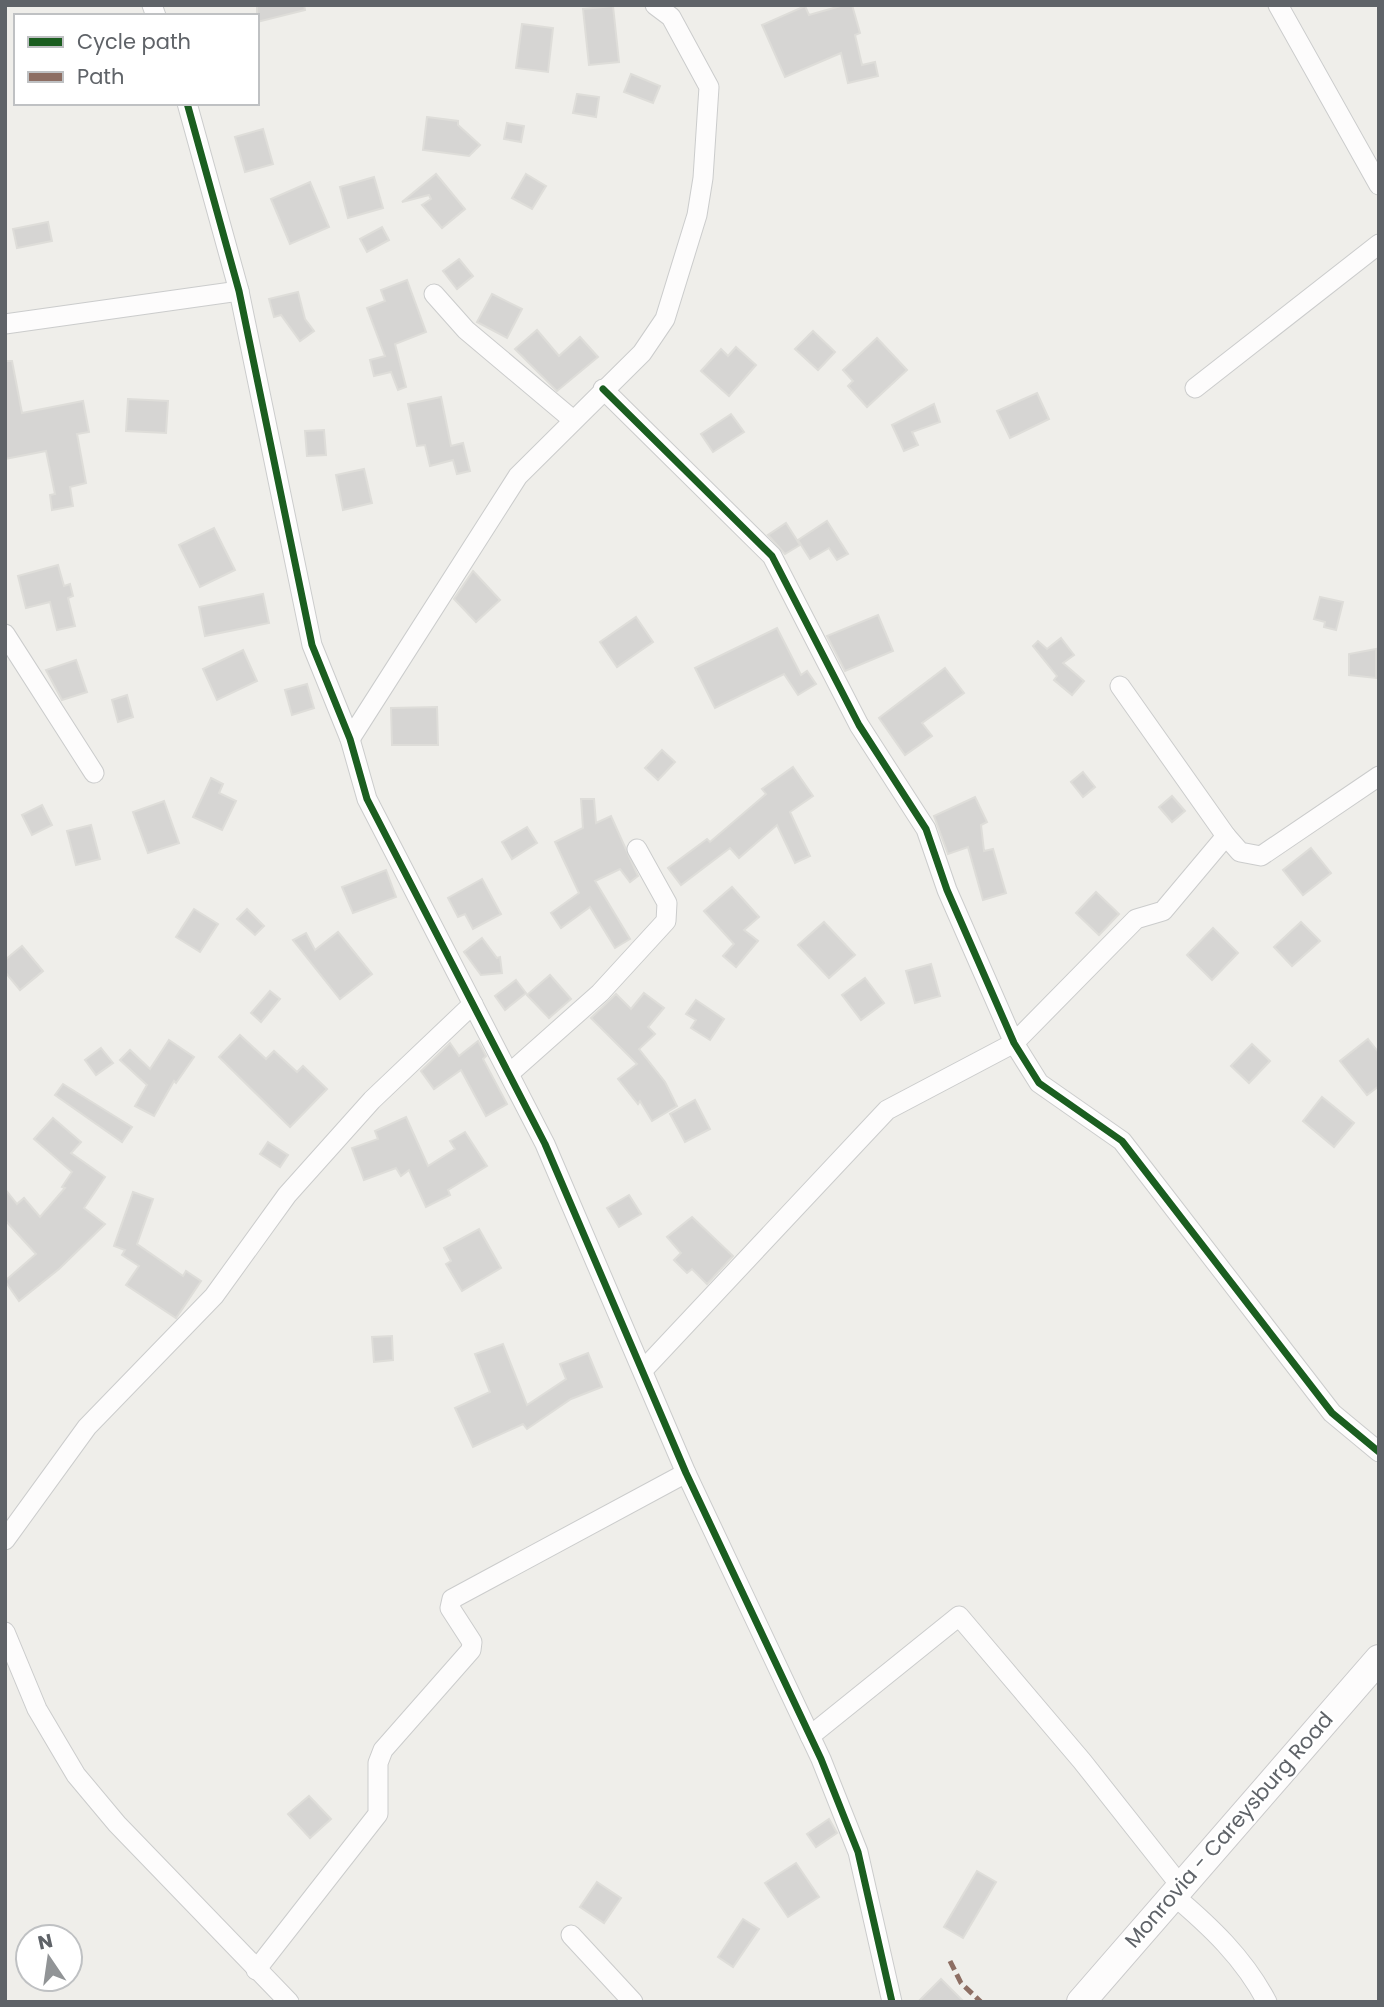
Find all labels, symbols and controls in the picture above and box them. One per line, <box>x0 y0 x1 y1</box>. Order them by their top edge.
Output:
legend <box>14 14 259 105</box>
text: Cycle path <box>77 27 191 56</box>
text: Path <box>77 62 124 91</box>
street label: Monrovia - Careysburg Road <box>1118 1705 1339 1954</box>
north arrow <box>14 1923 84 1993</box>
text: N <box>35 1927 55 1957</box>

